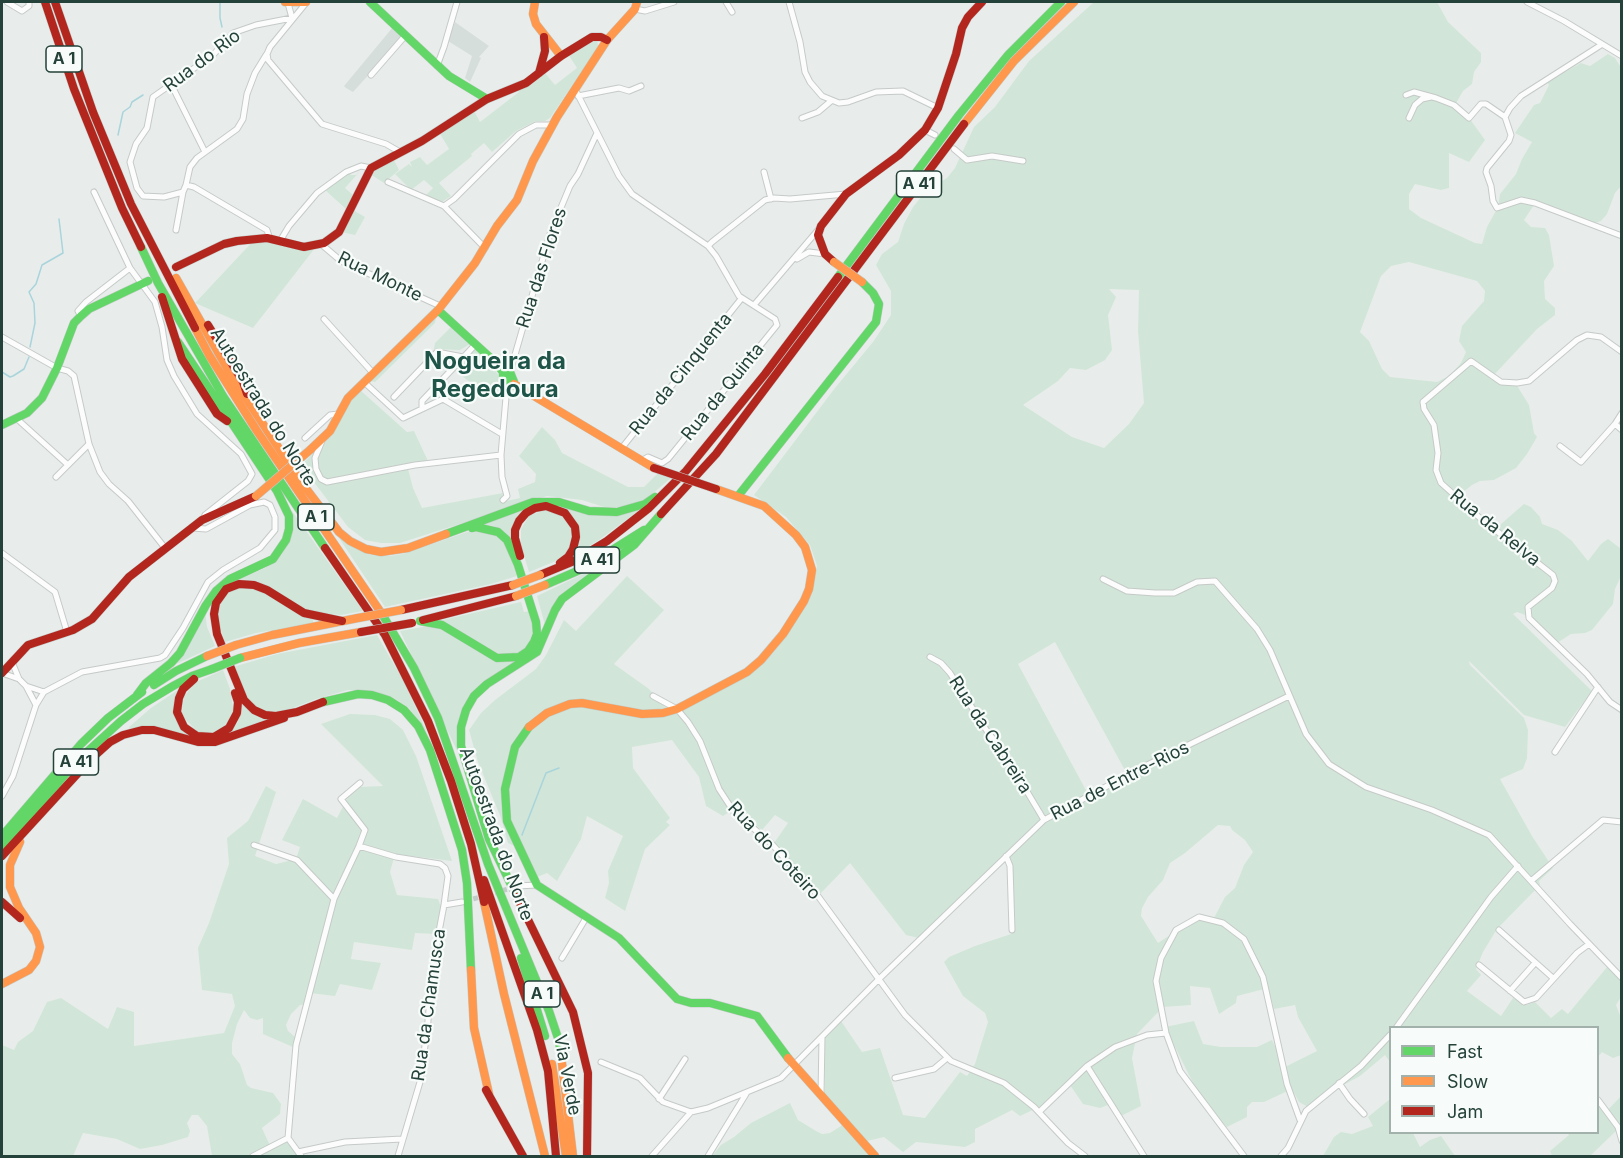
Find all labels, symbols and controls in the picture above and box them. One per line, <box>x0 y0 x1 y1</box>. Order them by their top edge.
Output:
street label: Rua do Rio <box>159 25 245 97</box>
road number: A 1 <box>46 46 82 72</box>
road number: A 41 <box>896 171 942 197</box>
street label: Rua das Flores <box>512 205 572 331</box>
street label: Rua Monte <box>334 247 426 307</box>
street label: Rua da Cinquenta <box>625 309 737 439</box>
street label: Autoestrada do Norte <box>205 324 321 490</box>
street label: Rua da Quinta <box>677 339 769 445</box>
district label: Nogueira da Regedoura <box>424 348 566 404</box>
street label: Rua da Relva <box>1445 485 1545 571</box>
road number: A 1 <box>298 504 334 530</box>
road number: A 41 <box>574 547 620 573</box>
street label: Rua da Cabreira <box>944 672 1036 798</box>
street label: Rua de Entre-Rios <box>1047 737 1193 825</box>
street label: Autoestrada do Norte <box>455 744 537 924</box>
road number: A 41 <box>54 749 98 775</box>
street label: Rua do Coteiro <box>723 798 825 904</box>
street label: Rua da Chamusca <box>408 927 450 1083</box>
road number: A 1 <box>524 981 560 1007</box>
legend <box>1389 1026 1599 1134</box>
street label: Via Verde <box>549 1033 585 1117</box>
text: Fast <box>1447 1041 1483 1062</box>
text: Slow <box>1447 1071 1488 1092</box>
text: Jam <box>1447 1101 1483 1122</box>

